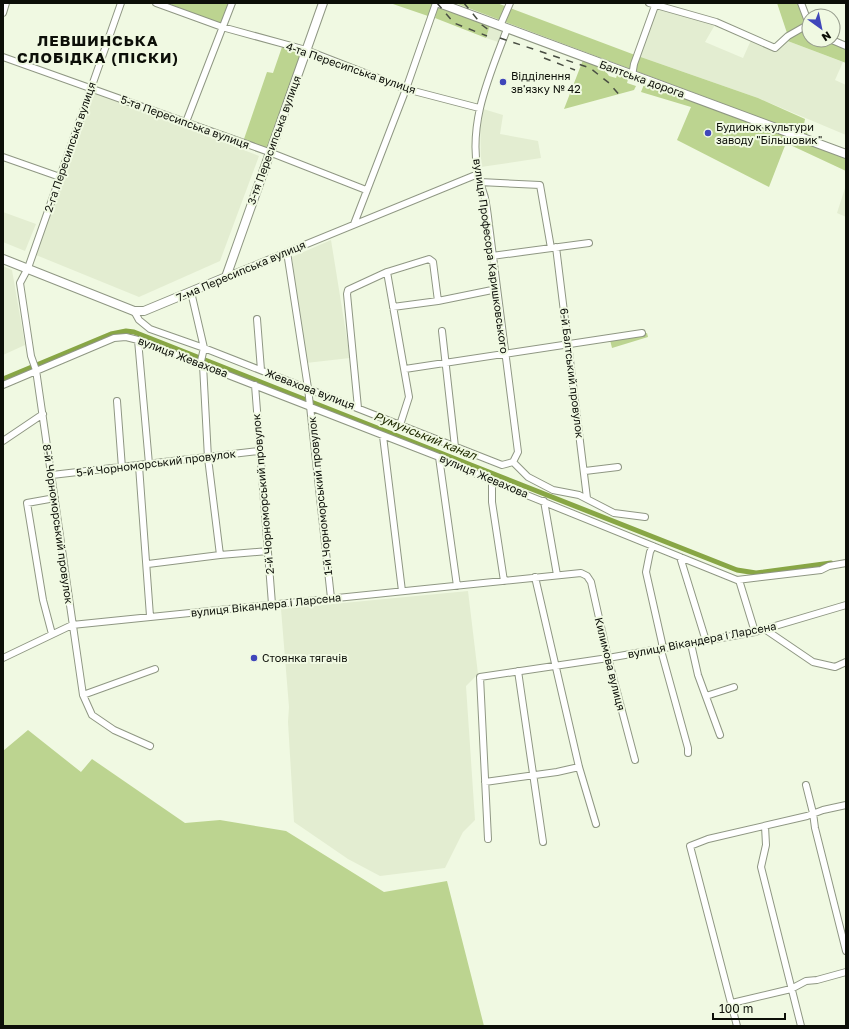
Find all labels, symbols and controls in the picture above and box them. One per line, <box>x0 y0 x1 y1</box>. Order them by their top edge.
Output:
north arrow <box>801 8 841 48</box>
text: N <box>820 29 834 45</box>
district label: ЛЕВШИНСЬКА СЛОБІДКА (ПІСКИ) <box>17 31 179 66</box>
street label: 4-та Пересипська вулиця <box>285 39 418 96</box>
street label: Балтська дорога <box>598 57 687 100</box>
place label: Відділення зв'язку № 42 <box>511 69 581 95</box>
street label: 3-тя Пересипська вулиця <box>244 74 303 206</box>
marker: Відділення зв'язку № 42 <box>498 77 508 87</box>
street label: 2-га Пересипська вулиця <box>41 80 98 214</box>
street label: 5-та Пересипська вулиця <box>119 92 251 151</box>
place label: Будинок культури заводу "Більшовик" <box>716 120 822 146</box>
marker: Будинок культури заводу "Більшовик" <box>703 128 713 138</box>
street label: вулиця Професора Каришковського <box>471 158 512 355</box>
street label: 7-ма Пересипська вулиця <box>174 237 307 304</box>
street label: 6-й Балтський провулок <box>558 307 587 439</box>
street label: вулиця Жевахова <box>136 333 230 380</box>
street label: Жевахова вулиця <box>263 365 357 412</box>
water label: Румунський канал <box>372 408 480 463</box>
street label: 2-й Чорноморський провулок <box>249 413 276 575</box>
street label: 1-й Чорноморський провулок <box>305 415 334 576</box>
street label: 8-й Чорноморський провулок <box>41 443 76 605</box>
street label: 5-й Чорноморський провулок <box>75 446 237 479</box>
street label: вулиця Жевахова <box>438 451 530 500</box>
street label: вулиця Вікандера і Ларсена <box>190 590 342 619</box>
street label: Килимова вулиця <box>593 616 628 712</box>
street label: вулиця Вікандера і Ларсена <box>626 619 777 660</box>
place label: Стоянка тягачів <box>262 651 347 664</box>
marker: Стоянка тягачів <box>249 653 259 663</box>
scale bar <box>713 995 785 1021</box>
text: 100 m <box>719 1001 753 1016</box>

